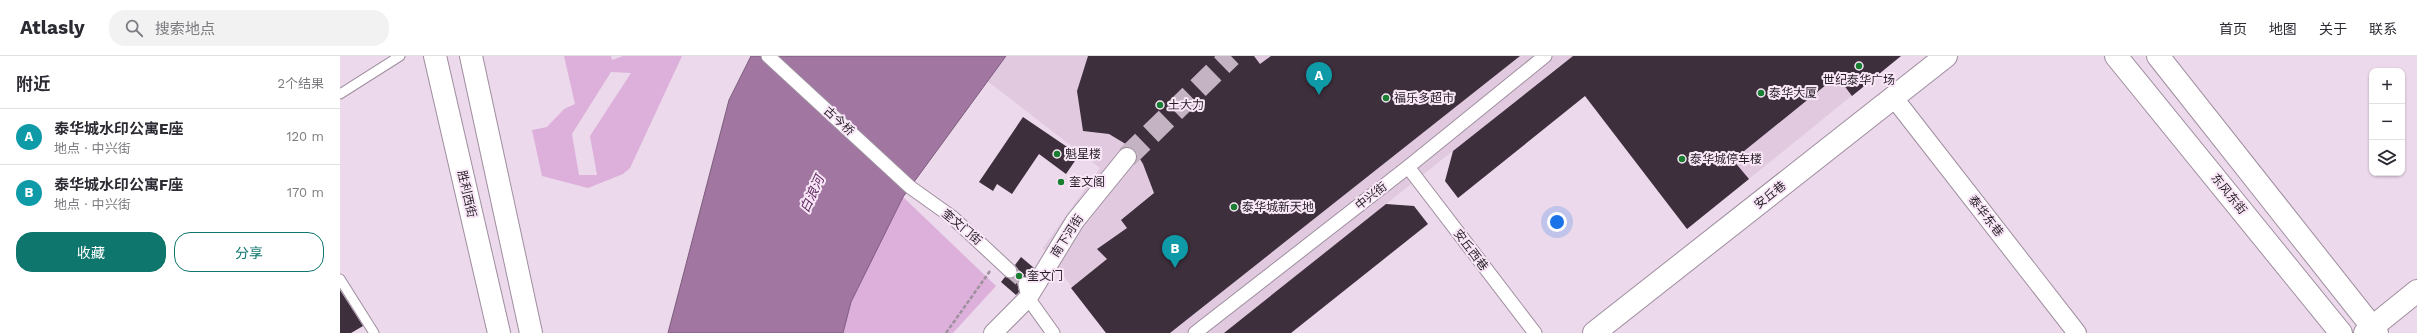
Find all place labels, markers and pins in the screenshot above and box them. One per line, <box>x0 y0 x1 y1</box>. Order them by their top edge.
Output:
marker: 世纪泰华广场 <box>1854 61 1864 71</box>
pin: A <box>1306 62 1332 95</box>
place label: 世纪泰华广场 <box>1823 73 1895 87</box>
place label: 泰华大厦 <box>1769 86 1817 100</box>
marker: 泰华大厦 <box>1756 88 1766 98</box>
place label: 福乐多超市 <box>1394 91 1454 105</box>
marker: 福乐多超市 <box>1381 93 1391 103</box>
place label: 土大力 <box>1168 98 1204 112</box>
marker: 土大力 <box>1155 100 1165 110</box>
place label: 魁星楼 <box>1065 147 1101 161</box>
marker: 魁星楼 <box>1052 149 1062 159</box>
place label: 泰华城停车楼 <box>1690 152 1762 166</box>
marker: 泰华城停车楼 <box>1677 154 1687 164</box>
place label: 奎文阁 <box>1069 175 1105 189</box>
marker: 奎文阁 <box>1056 177 1066 187</box>
place label: 泰华城新天地 <box>1242 200 1314 214</box>
marker: 泰华城新天地 <box>1229 202 1239 212</box>
pin: B <box>1162 235 1188 268</box>
place label: 奎文门 <box>1027 269 1063 283</box>
marker: 奎文门 <box>1014 271 1024 281</box>

